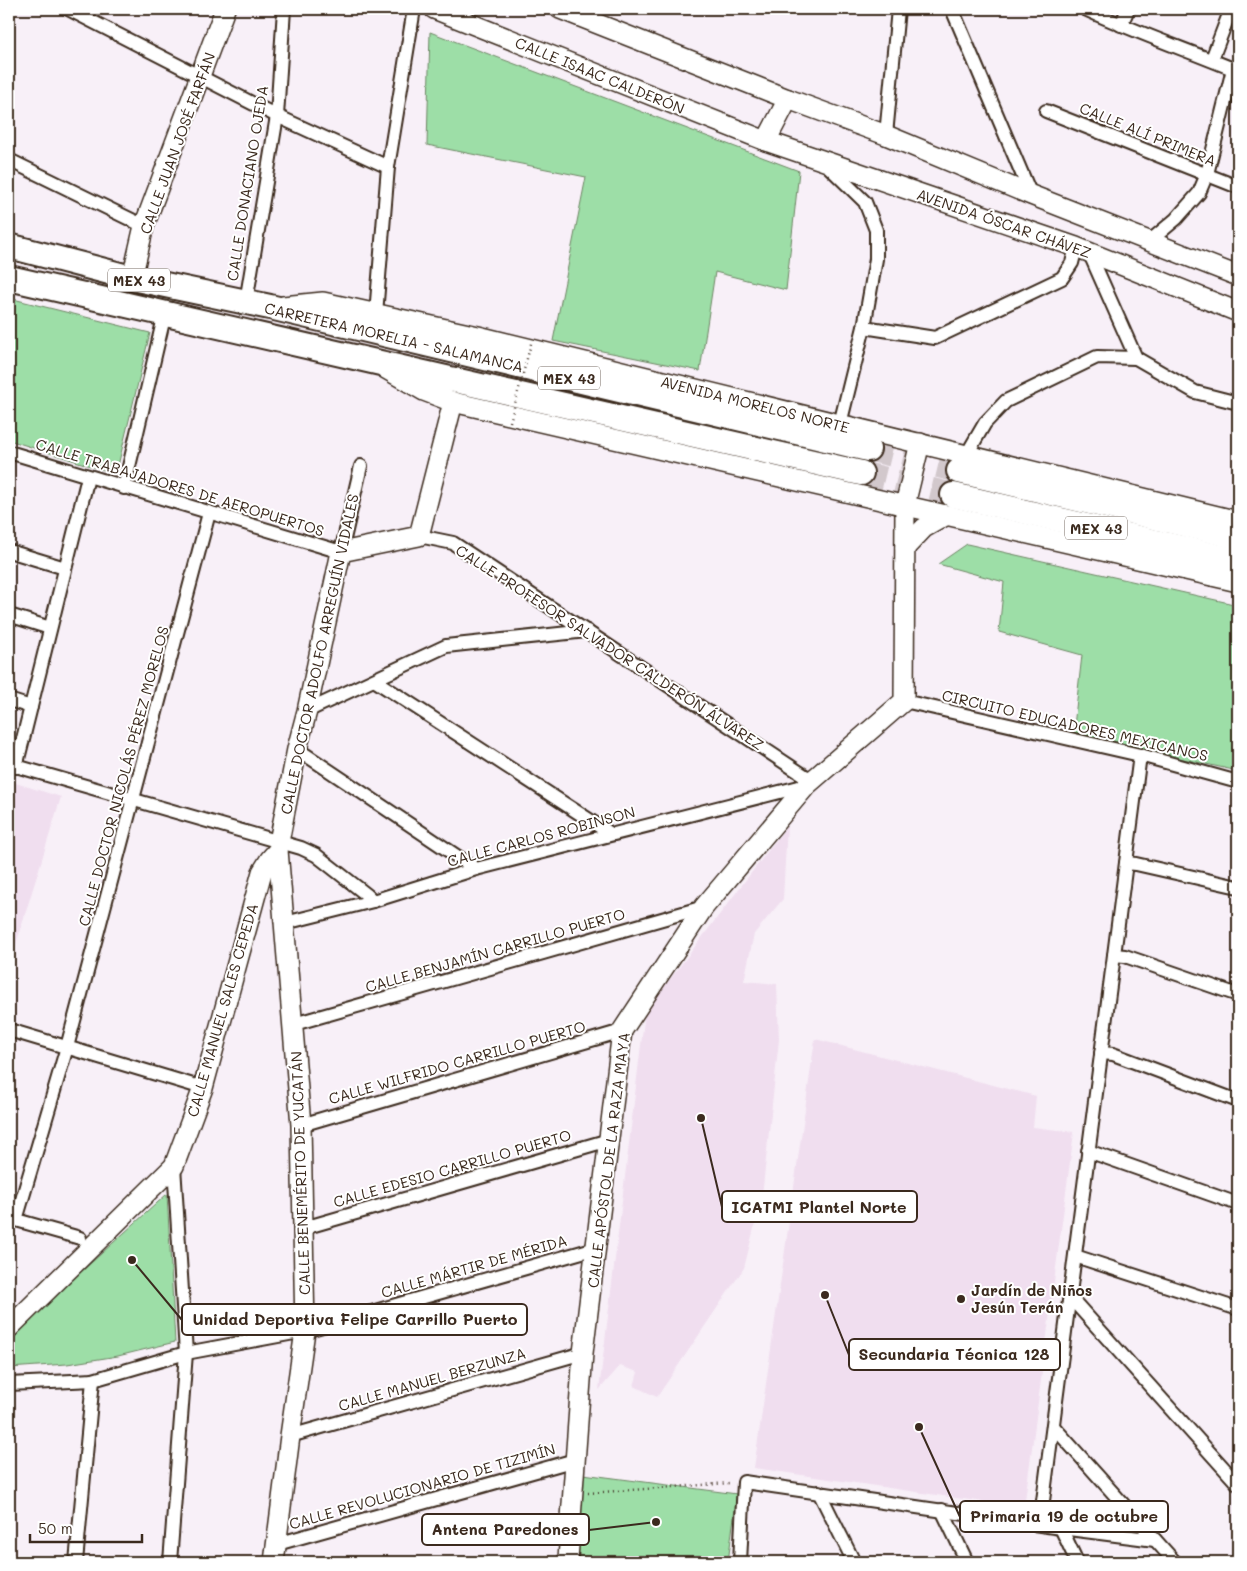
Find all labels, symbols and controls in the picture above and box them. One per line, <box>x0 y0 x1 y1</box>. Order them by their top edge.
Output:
street label: CALLE ISAAC CALDERÓN <box>512 32 688 118</box>
street label: CALLE JUAN JOSÉ FARFÁN <box>135 49 219 237</box>
street label: CALLE DONACIANO OJEDA <box>222 84 272 282</box>
street label: CALLE ALÍ PRIMERA <box>1077 97 1219 171</box>
street label: AVENIDA ÓSCAR CHÁVEZ <box>914 184 1094 262</box>
road number: MEX 43 <box>108 268 170 292</box>
street label: CARRETERA MORELIA - SALAMANCA <box>263 297 525 377</box>
road number: MEX 43 <box>538 366 600 389</box>
street label: AVENIDA MORELOS NORTE <box>658 371 852 437</box>
street label: CALLE TRABAJADORES DE AEROPUERTOS <box>33 433 327 541</box>
street label: CALLE DOCTOR ADOLFO ARREGUÍN VIDALES <box>275 492 363 816</box>
road number: MEX 43 <box>1065 516 1127 540</box>
street label: CALLE PROFESOR SALVADOR CALDERÓN ÁLVAREZ <box>452 540 768 754</box>
street label: CALLE DOCTOR NICOLÁS PÉREZ MORELOS <box>73 624 173 928</box>
street label: CIRCUITO EDUCADORES MEXICANOS <box>940 685 1210 765</box>
street label: CALLE CARLOS ROBINSON <box>445 801 637 871</box>
street label: CALLE MANUEL SALES CEPEDA <box>182 901 262 1119</box>
street label: CALLE BENJAMÍN CARRILLO PUERTO <box>363 903 627 997</box>
street label: CALLE WILFRIDO CARRILLO PUERTO <box>326 1016 588 1108</box>
street label: CALLE APÓSTOL DE LA RAZA MAYA <box>582 1031 634 1289</box>
street label: CALLE BENEMÉRITO DE YUCATÁN <box>286 1051 314 1295</box>
street label: CALLE EDESIO CARRILLO PUERTO <box>331 1124 573 1212</box>
callout: ICATMI Plantel Norte <box>722 1191 917 1222</box>
text: ICATMI Plantel Norte <box>731 1196 907 1217</box>
street label: CALLE MÁRTIR DE MÉRIDA <box>379 1230 569 1302</box>
place label: Jardín de Niños Jesún Terán <box>971 1280 1092 1317</box>
marker: Jardín de Niños Jesún Terán <box>955 1293 967 1305</box>
callout: Unidad Deportiva Felipe Carrillo Puerto <box>182 1304 527 1335</box>
text: Unidad Deportiva Felipe Carrillo Puerto <box>192 1308 518 1329</box>
callout: Secundaria Técnica 128 <box>849 1339 1060 1370</box>
street label: CALLE MANUEL BERZUNZA <box>336 1343 528 1415</box>
text: Secundaria Técnica 128 <box>858 1343 1050 1364</box>
street label: CALLE REVOLUCIONARIO DE TIZIMÍN <box>286 1438 558 1534</box>
callout: Primaria 19 de octubre <box>960 1501 1168 1532</box>
text: Primaria 19 de octubre <box>970 1505 1158 1526</box>
scale bar <box>30 1511 142 1543</box>
callout: Antena Paredones <box>422 1514 589 1545</box>
text: 50 m <box>38 1518 73 1538</box>
text: Antena Paredones <box>432 1518 579 1539</box>

